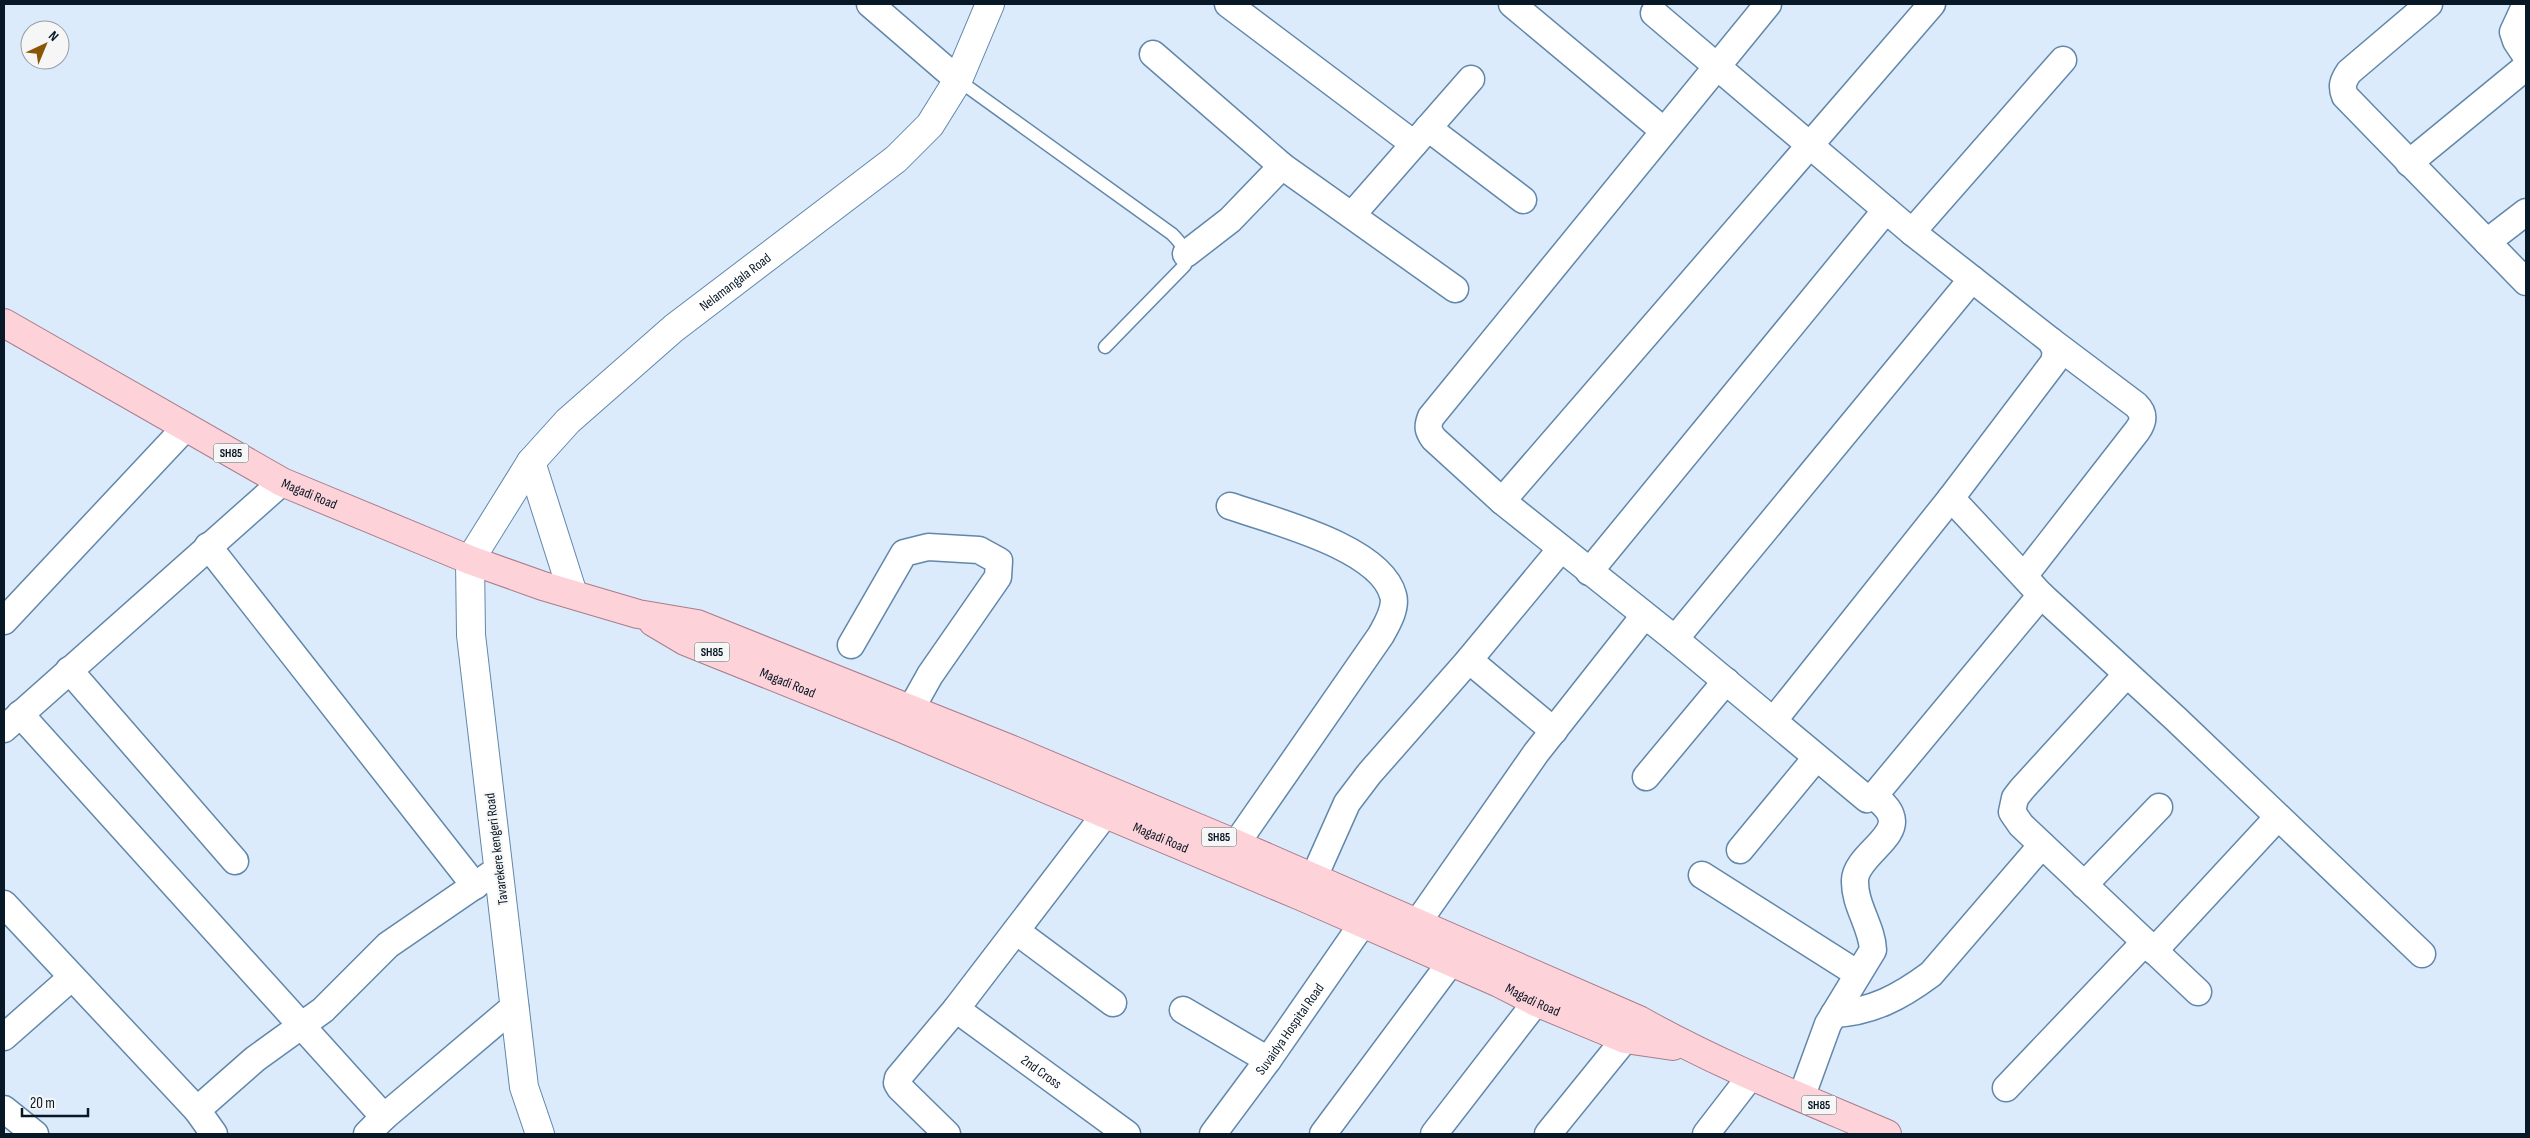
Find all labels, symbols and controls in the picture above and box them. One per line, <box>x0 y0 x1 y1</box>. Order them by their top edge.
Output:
north arrow <box>20 20 70 70</box>
text: N <box>45 27 62 45</box>
street label: Nelamangala Road <box>696 249 775 315</box>
road number: SH85 <box>214 443 248 462</box>
street label: Magadi Road <box>279 475 340 513</box>
road number: SH85 <box>694 642 730 662</box>
street label: Magadi Road <box>757 664 818 702</box>
street label: Tavarekere kengeri Road <box>481 792 512 906</box>
street label: Magadi Road <box>1130 818 1191 857</box>
road number: SH85 <box>1202 828 1236 846</box>
street label: Suvaidya Hospital Road <box>1252 980 1328 1078</box>
street label: Magadi Road <box>1502 980 1563 1020</box>
street label: 2nd Cross <box>1018 1051 1065 1092</box>
scale bar <box>22 1086 89 1118</box>
text: 20 m <box>30 1094 55 1113</box>
road number: SH85 <box>1802 1096 1836 1114</box>

